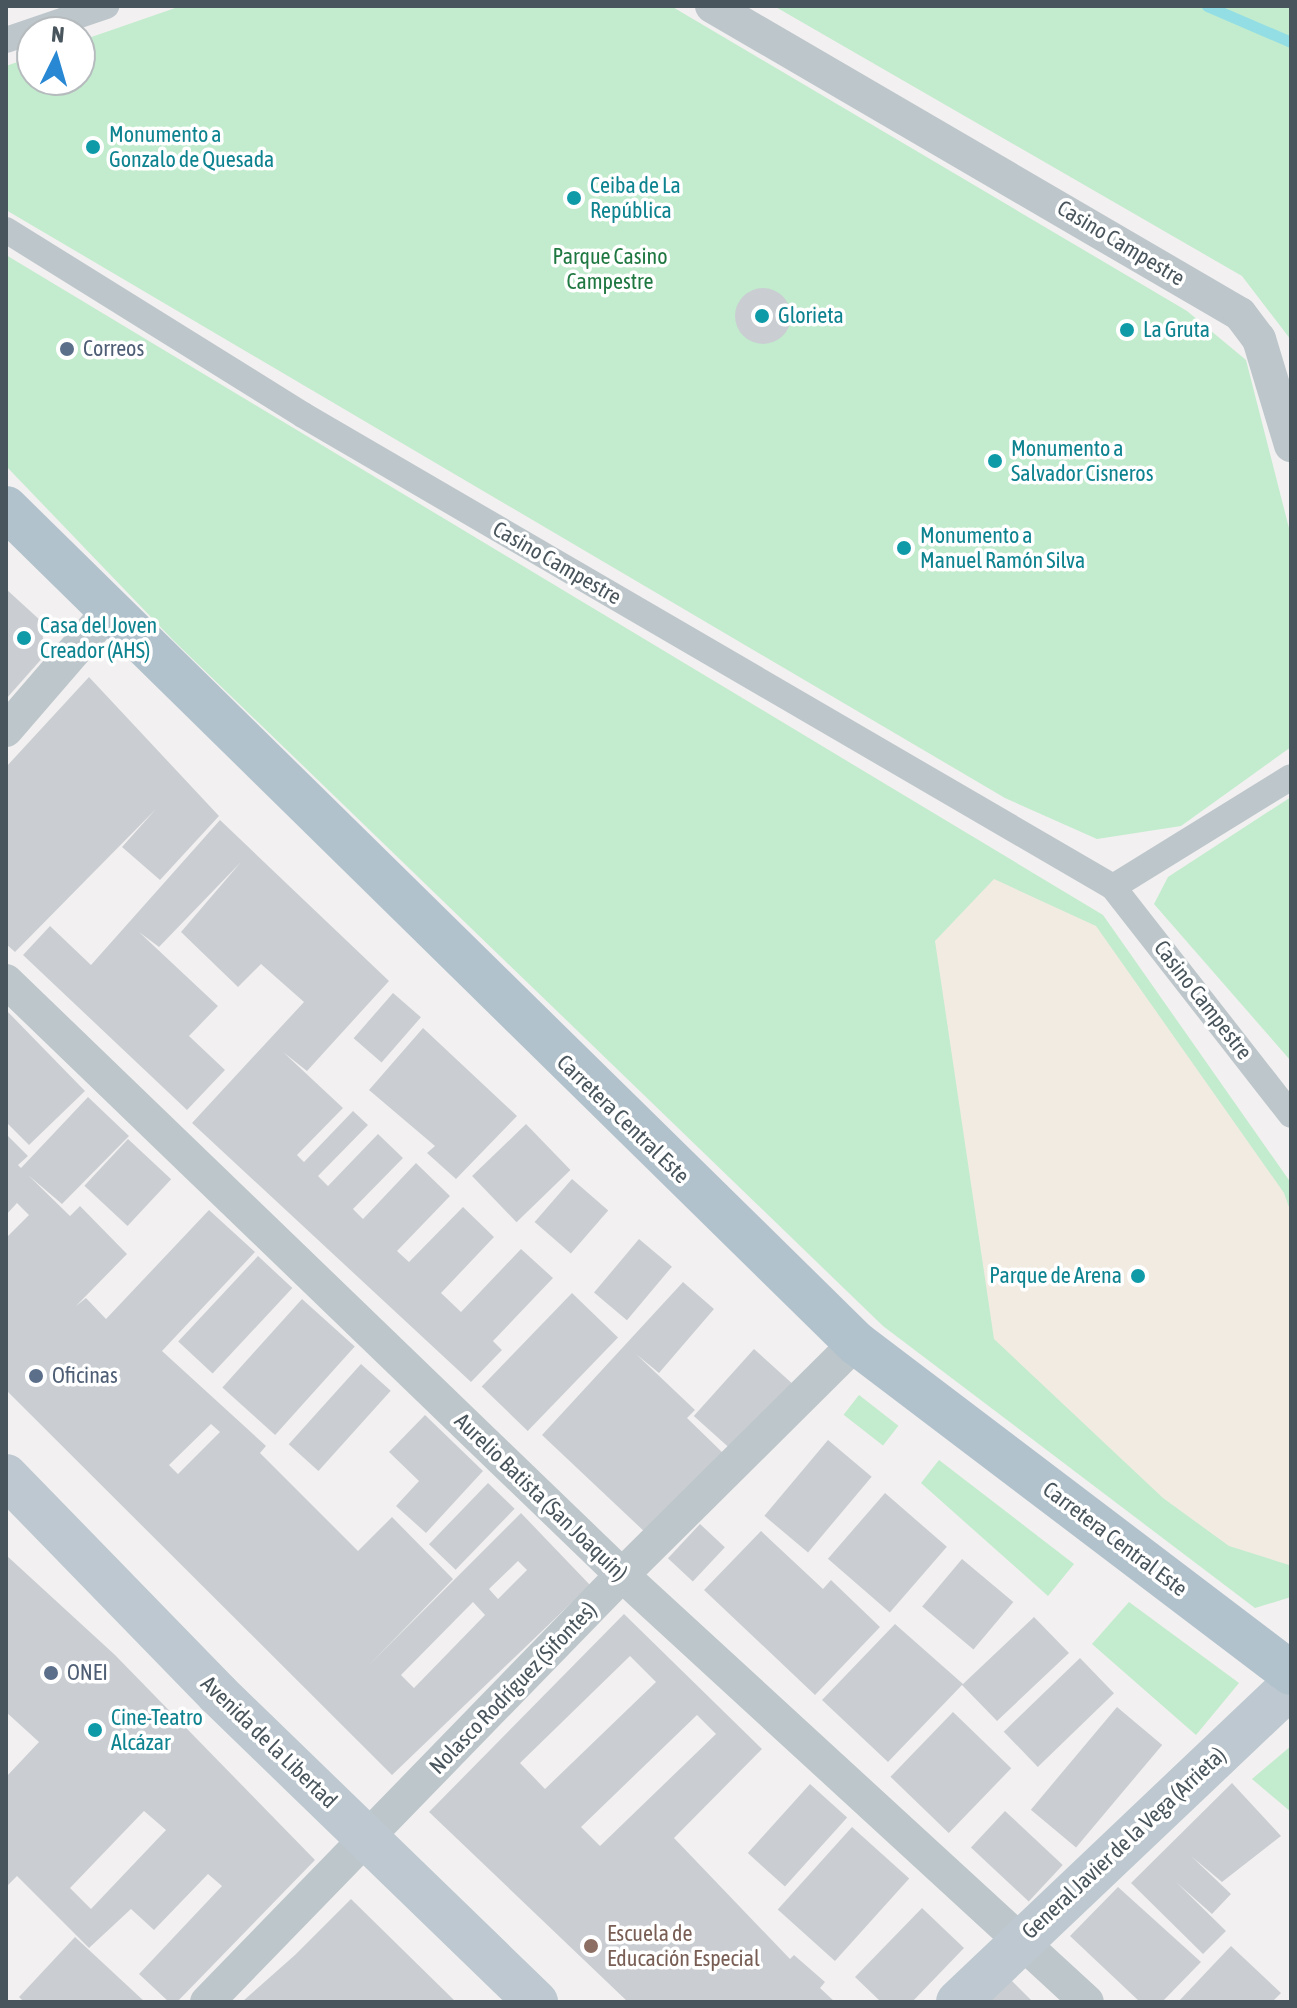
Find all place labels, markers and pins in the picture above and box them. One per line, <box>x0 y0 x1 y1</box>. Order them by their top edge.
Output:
place label: Monumento a Gonzalo de Quesada <box>109 121 274 172</box>
marker: Monumento a Gonzalo de Quesada <box>84 138 102 156</box>
place label: Ceiba de La República <box>590 172 681 224</box>
marker: Ceiba de La República <box>565 189 583 207</box>
place label: Glorieta <box>778 303 844 329</box>
marker: Glorieta <box>753 307 771 325</box>
place label: La Gruta <box>1143 317 1210 343</box>
marker: La Gruta <box>1118 321 1136 339</box>
place label: Correos <box>83 336 144 362</box>
marker: Correos <box>58 340 76 358</box>
place label: Monumento a Salvador Cisneros <box>1011 435 1153 486</box>
marker: Monumento a Salvador Cisneros <box>986 452 1004 470</box>
place label: Monumento a Manuel Ramón Silva <box>920 522 1085 574</box>
marker: Monumento a Manuel Ramón Silva <box>895 539 913 557</box>
place label: Casa del Joven Creador (AHS) <box>40 612 157 664</box>
marker: Casa del Joven Creador (AHS) <box>15 629 33 647</box>
place label: Parque de Arena <box>989 1263 1122 1289</box>
marker: Parque de Arena <box>1129 1267 1147 1285</box>
place label: Oficinas <box>52 1363 118 1389</box>
marker: Oficinas <box>27 1367 45 1385</box>
place label: ONEI <box>67 1660 108 1686</box>
marker: ONEI <box>42 1664 60 1682</box>
place label: Cine-Teatro Alcázar <box>111 1704 203 1756</box>
marker: Cine-Teatro Alcázar <box>86 1721 104 1739</box>
place label: Escuela de Educación Especial <box>607 1920 760 1972</box>
marker: Escuela de Educación Especial <box>582 1937 600 1955</box>

